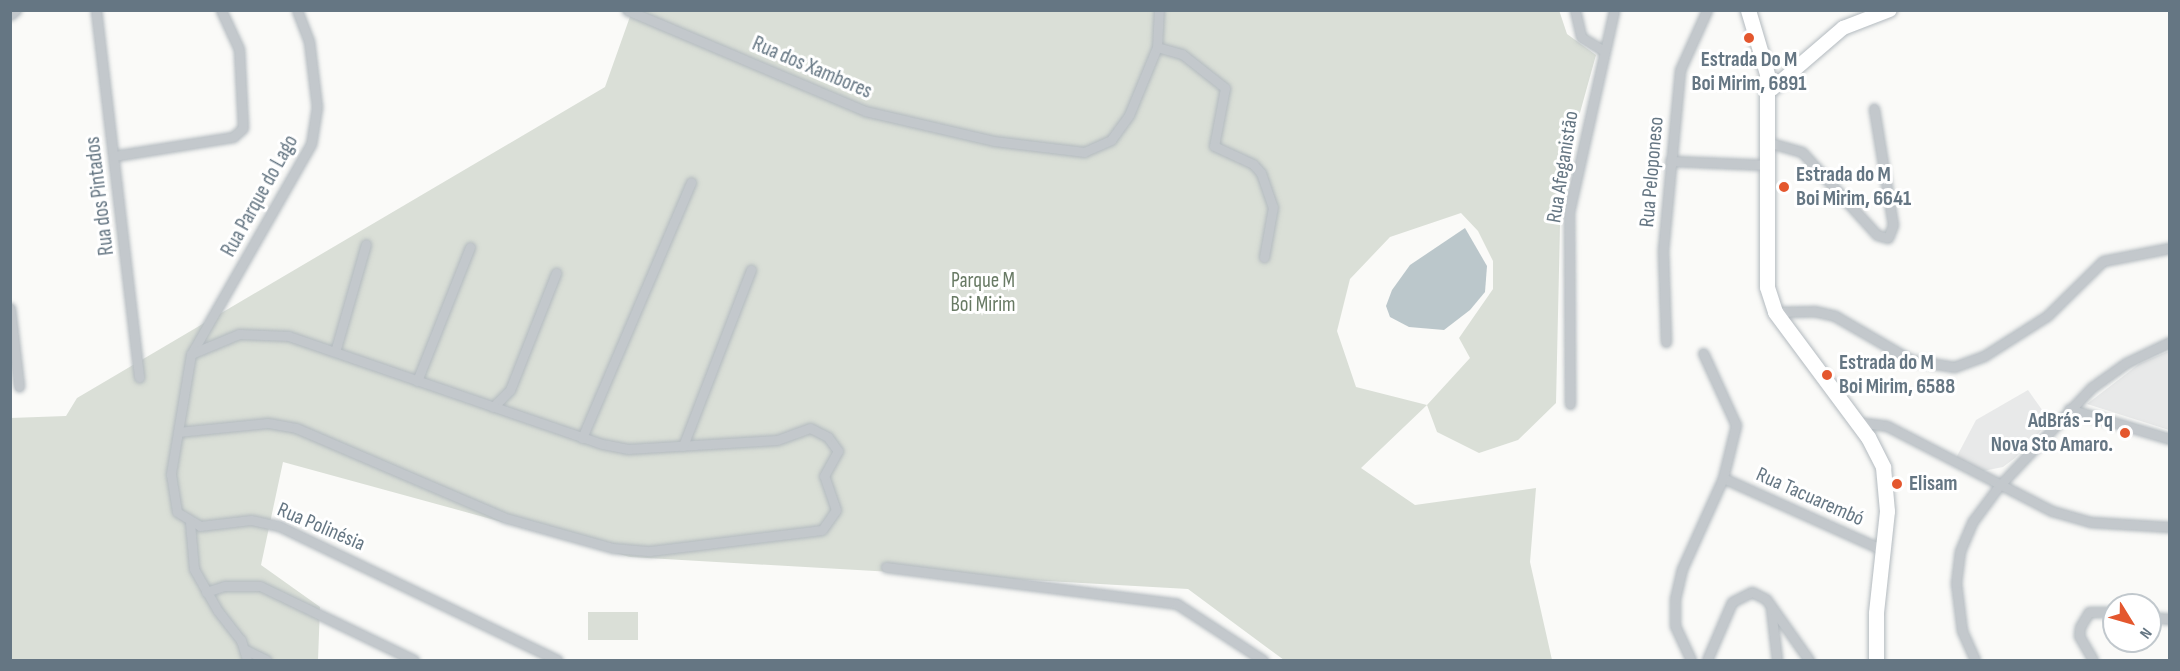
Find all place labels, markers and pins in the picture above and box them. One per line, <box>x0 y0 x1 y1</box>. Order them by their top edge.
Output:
marker: Estrada Do M Boi Mirim, 6891 <box>1742 31 1756 45</box>
place label: Estrada Do M Boi Mirim, 6891 <box>1691 47 1807 97</box>
place label: Estrada do M Boi Mirim, 6641 <box>1796 162 1911 212</box>
marker: Estrada do M Boi Mirim, 6641 <box>1777 180 1791 194</box>
place label: Estrada do M Boi Mirim, 6588 <box>1839 350 1955 400</box>
marker: Estrada do M Boi Mirim, 6588 <box>1820 368 1834 382</box>
place label: AdBrás - Pq Nova Sto Amaro. <box>1991 408 2113 458</box>
marker: AdBrás - Pq Nova Sto Amaro. <box>2118 426 2132 440</box>
place label: Elisam <box>1909 471 1958 497</box>
marker: Elisam <box>1890 477 1904 491</box>

